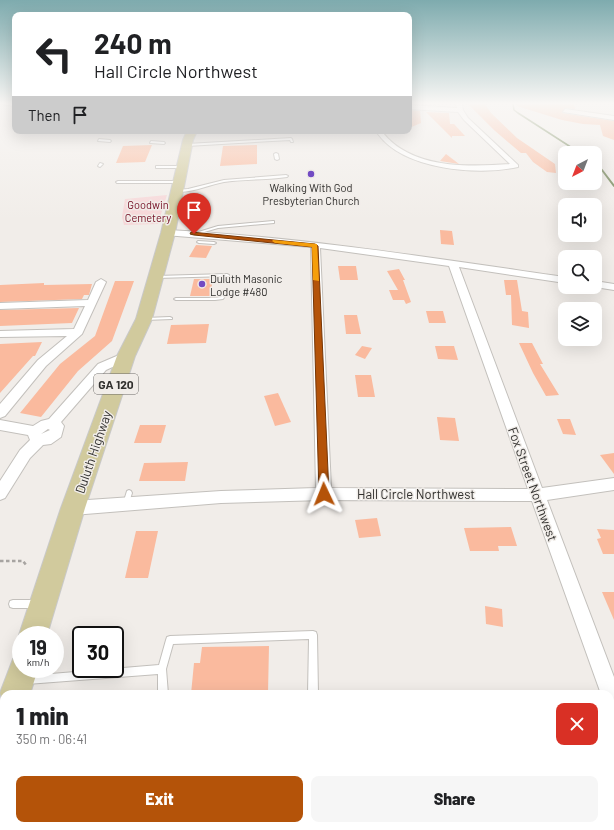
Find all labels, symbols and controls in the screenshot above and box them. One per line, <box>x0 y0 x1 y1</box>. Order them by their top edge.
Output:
text: 240 m <box>94 26 172 60</box>
icon: left <box>28 28 80 80</box>
text: Hall Circle Northwest <box>94 60 258 82</box>
icon: arrive <box>69 104 91 126</box>
text: Then <box>28 106 61 124</box>
north arrow <box>558 146 602 190</box>
map controls <box>558 146 602 346</box>
marker: Walking With God Presbyterian Church <box>306 169 316 179</box>
place label: Walking With God Presbyterian Church <box>263 181 359 207</box>
pin <box>177 193 211 234</box>
park label: Goodwin Cemetery <box>125 198 171 224</box>
button: sound <box>558 198 602 242</box>
icon: arrive <box>183 199 205 221</box>
button: search <box>558 250 602 294</box>
place label: Duluth Masonic Lodge #480 <box>210 272 283 298</box>
marker: Duluth Masonic Lodge #480 <box>197 279 207 289</box>
button: layers <box>558 302 602 346</box>
road number: GA 120 <box>94 374 138 394</box>
street label: Duluth Highway <box>71 408 115 496</box>
street label: Fox Street Northwest <box>505 425 561 543</box>
position arrow <box>303 473 345 515</box>
street label: Hall Circle Northwest <box>357 486 475 502</box>
speed limit sign: 30 <box>72 626 124 678</box>
text: 19 <box>29 635 47 659</box>
text: km/h <box>27 656 49 668</box>
text: 1 min <box>16 701 69 730</box>
button: close <box>556 703 598 745</box>
text: 350 m · 06:41 <box>16 731 87 747</box>
button: Exit <box>16 776 303 822</box>
button: Share <box>311 776 598 822</box>

